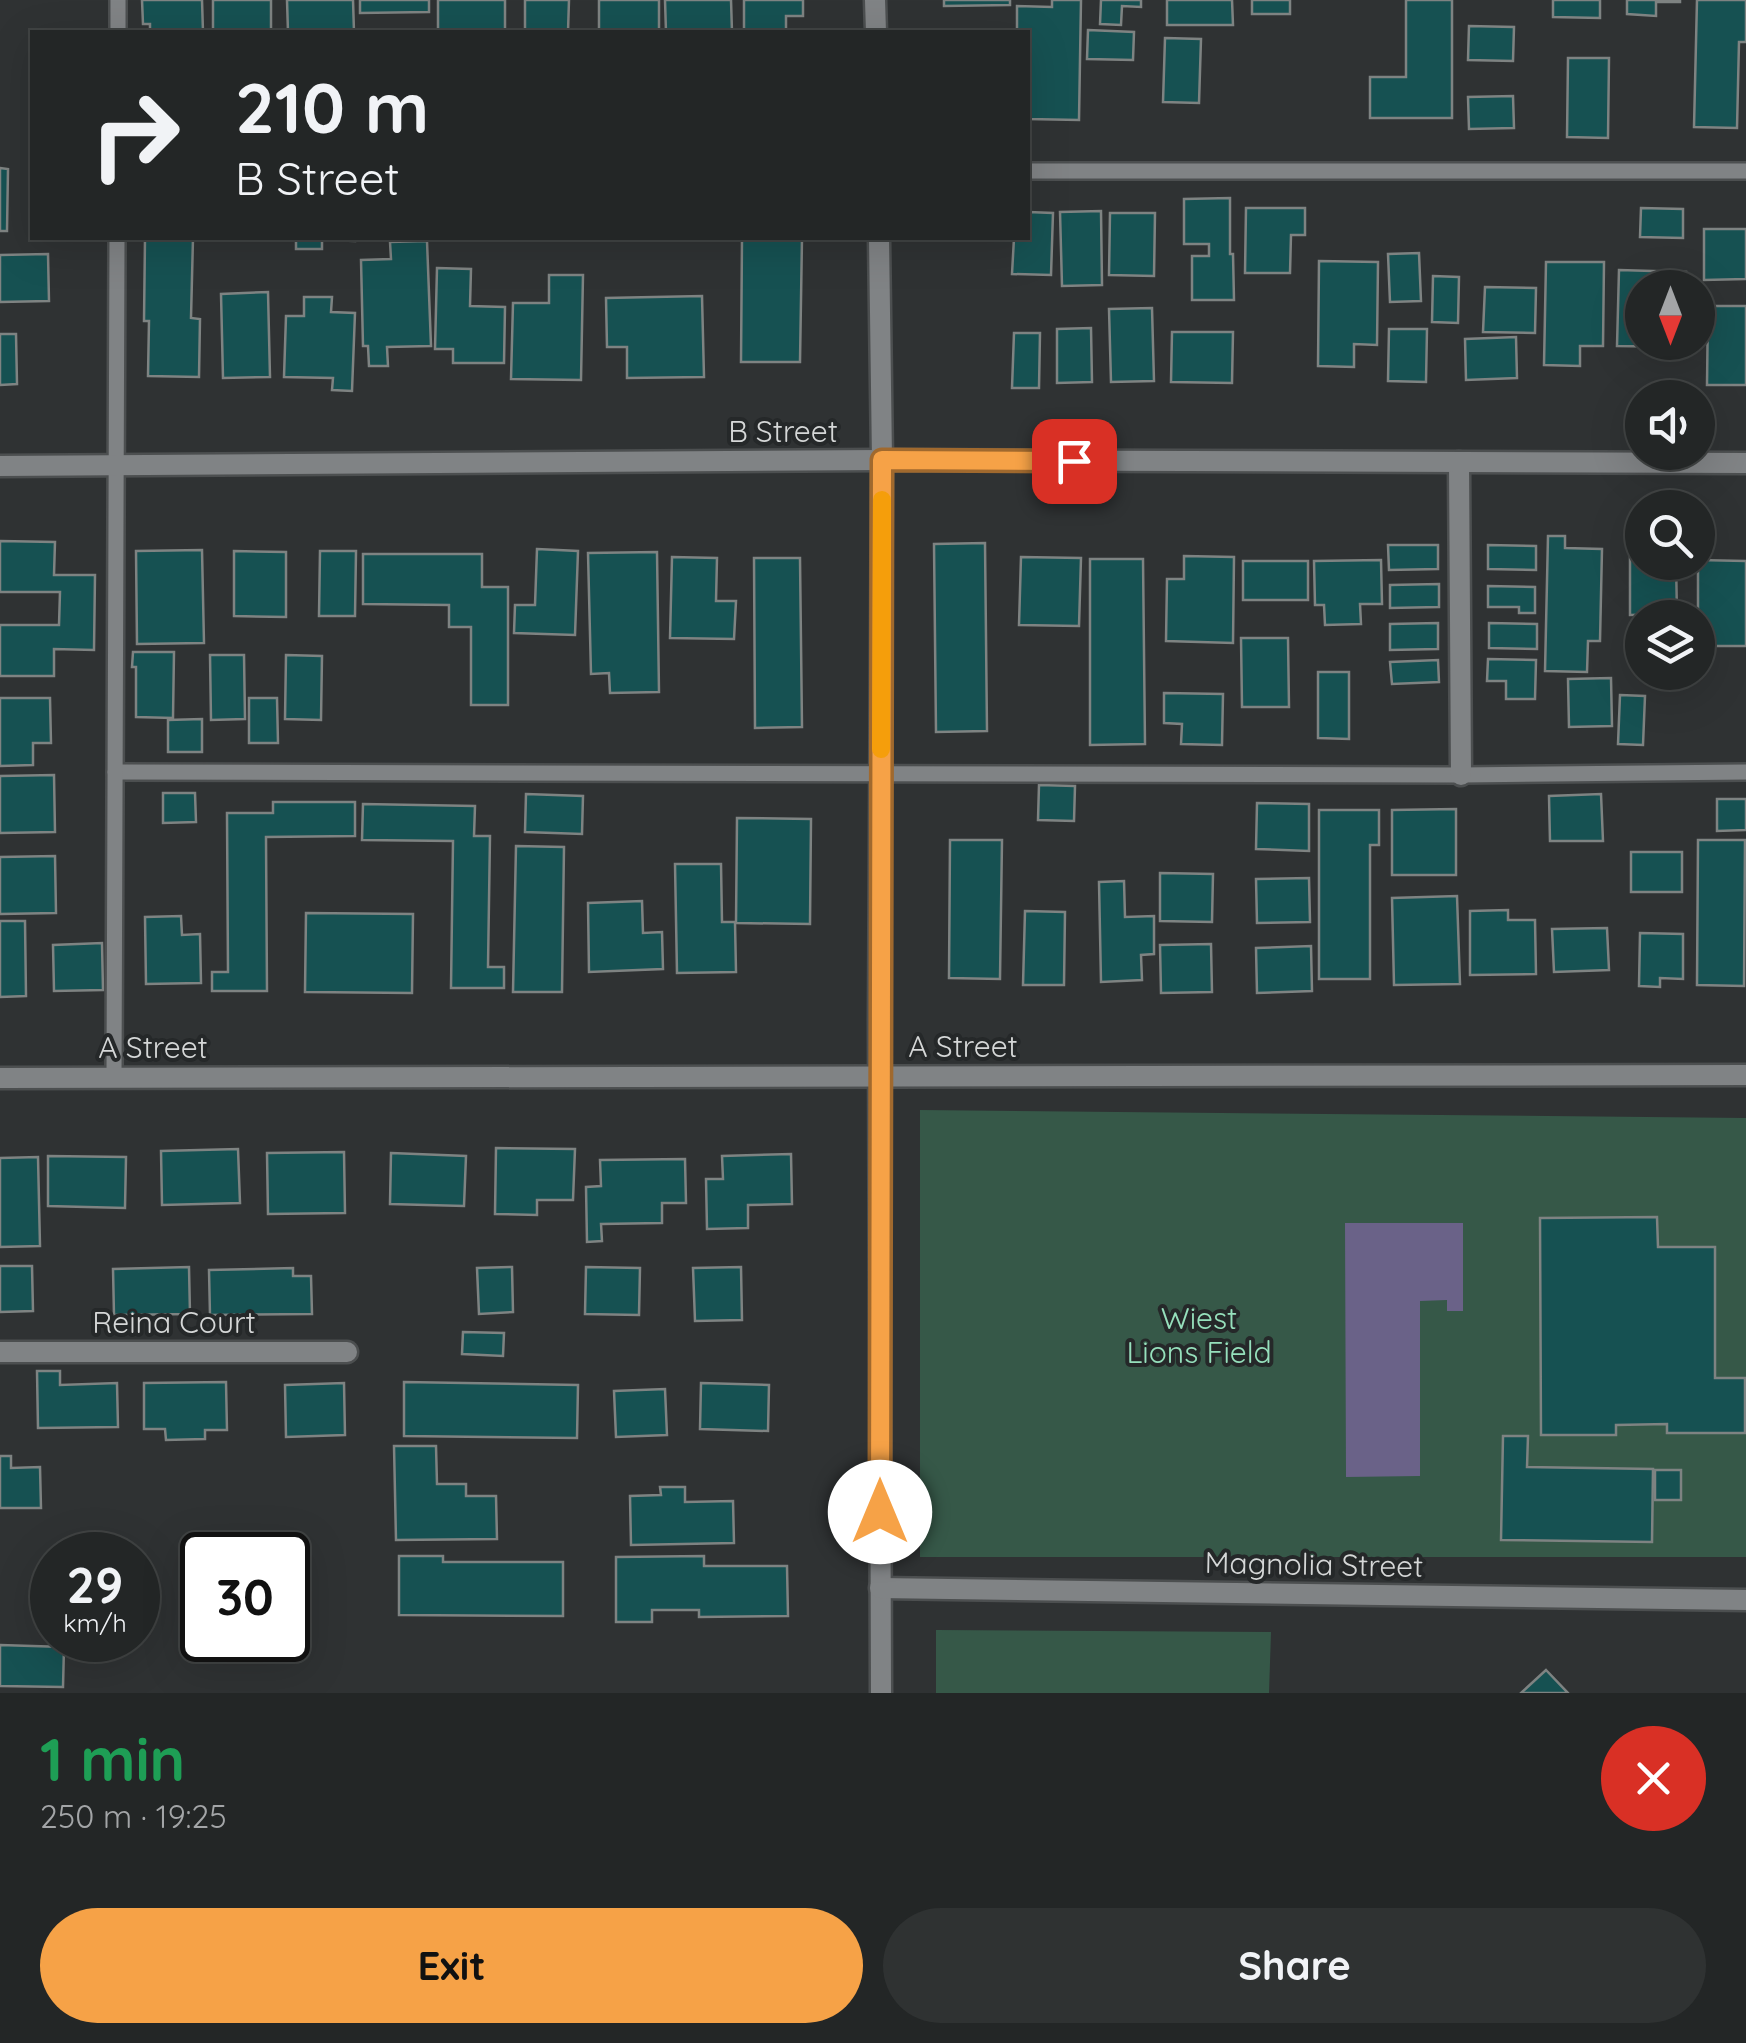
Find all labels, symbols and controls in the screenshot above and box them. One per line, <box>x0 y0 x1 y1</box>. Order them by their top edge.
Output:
text: 210 m <box>235 63 429 151</box>
icon: right <box>70 70 200 200</box>
text: B Street <box>235 150 400 206</box>
north arrow <box>1625 270 1715 360</box>
map controls <box>1625 270 1715 690</box>
button: sound <box>1625 380 1715 470</box>
street label: B Street <box>728 412 838 450</box>
pin <box>1032 419 1117 504</box>
icon: arrive <box>1047 434 1102 489</box>
button: search <box>1625 490 1715 580</box>
button: layers <box>1625 600 1715 690</box>
street label: A Street <box>908 1027 1018 1065</box>
street label: A Street <box>98 1028 208 1066</box>
park label: Wiest Lions Field <box>1126 1299 1272 1371</box>
street label: Reina Court <box>92 1303 256 1341</box>
position arrow <box>828 1460 932 1564</box>
speed limit sign: 30 <box>180 1532 310 1662</box>
street label: Magnolia Street <box>1204 1543 1424 1585</box>
text: 29 <box>67 1553 123 1616</box>
text: km/h <box>63 1607 127 1638</box>
text: 1 min <box>40 1721 185 1796</box>
button: close <box>1601 1726 1706 1831</box>
text: 250 m · 19:25 <box>40 1796 227 1836</box>
button: Exit <box>40 1908 863 2023</box>
button: Share <box>883 1908 1706 2023</box>

